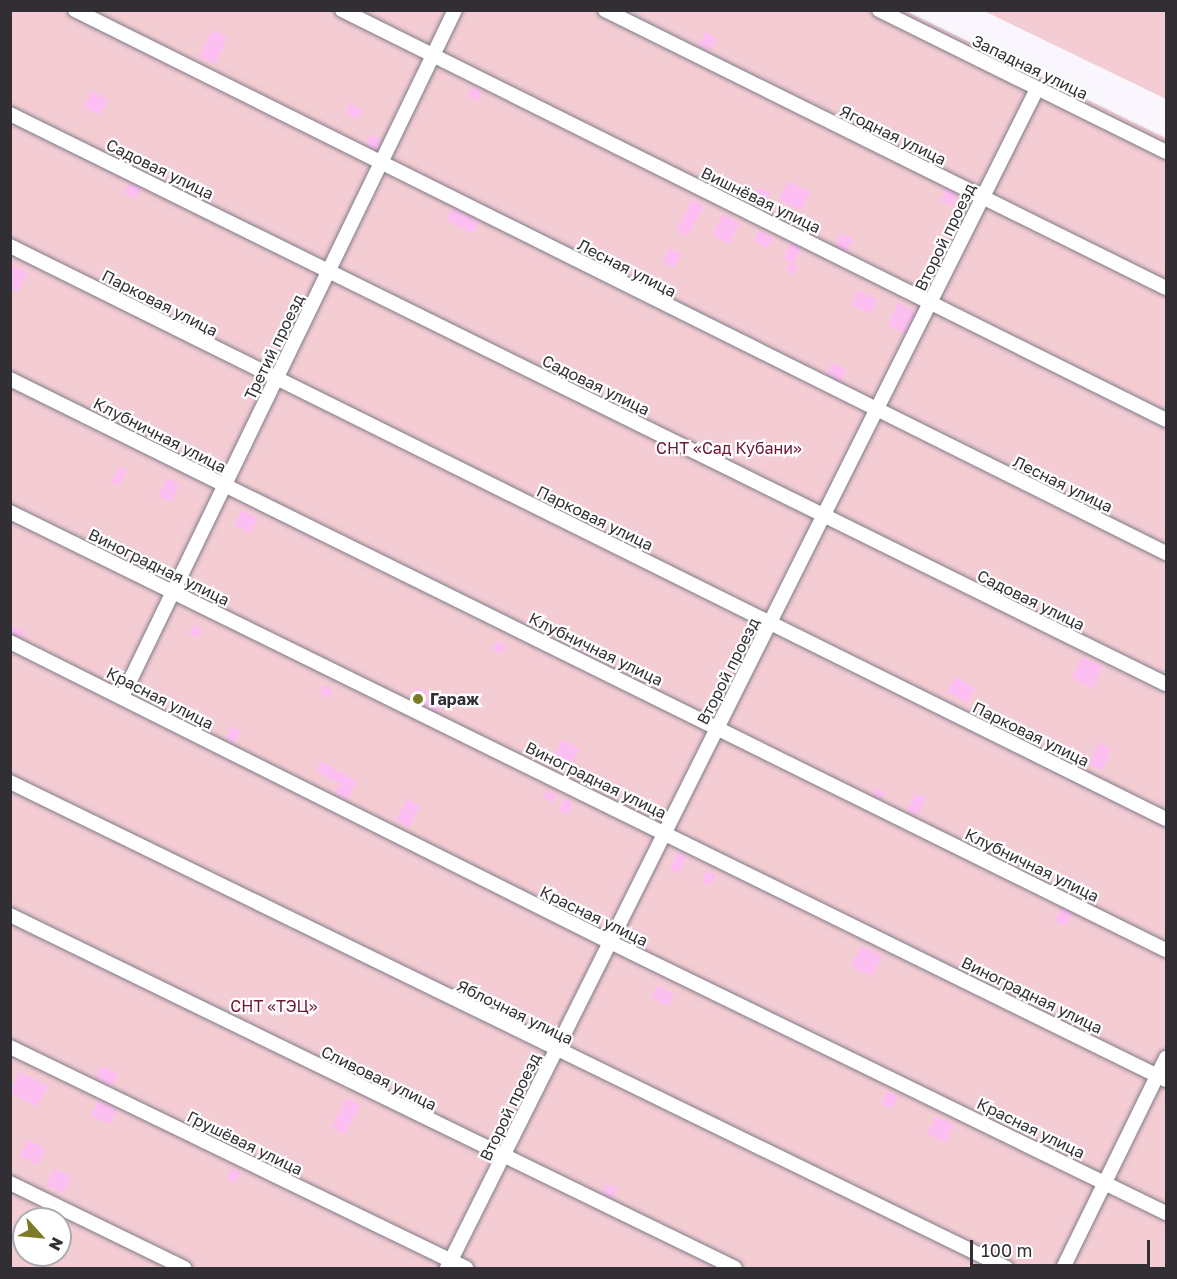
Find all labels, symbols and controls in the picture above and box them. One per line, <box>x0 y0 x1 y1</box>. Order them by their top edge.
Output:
street label: Западная улица <box>969 31 1091 103</box>
street label: Ягодная улица <box>837 101 949 169</box>
street label: Садовая улица <box>103 135 217 203</box>
street label: Вишнёвая улица <box>698 163 824 237</box>
street label: Второй проезд <box>911 180 979 294</box>
street label: Лесная улица <box>574 235 680 301</box>
street label: Парковая улица <box>99 266 221 340</box>
street label: Третий проезд <box>240 291 308 403</box>
street label: Садовая улица <box>539 351 653 419</box>
street label: Клубничная улица <box>90 393 230 477</box>
park label: СНТ «Сад Кубани» <box>656 438 802 458</box>
street label: Лесная улица <box>1010 452 1116 516</box>
street label: Парковая улица <box>534 481 656 555</box>
street label: Виноградная улица <box>85 524 233 610</box>
street label: Садовая улица <box>974 566 1088 634</box>
street label: Клубничная улица <box>526 608 666 690</box>
street label: Второй проезд <box>693 614 763 728</box>
street label: Красная улица <box>103 663 217 733</box>
place label: Гараж <box>430 689 479 709</box>
marker: Гараж <box>411 692 425 706</box>
street label: Парковая улица <box>970 697 1092 771</box>
street label: Виноградная улица <box>522 737 670 823</box>
street label: Клубничная улица <box>962 824 1102 906</box>
street label: Красная улица <box>537 882 651 950</box>
street label: Виноградная улица <box>958 952 1106 1038</box>
street label: Яблочная улица <box>454 976 576 1048</box>
park label: СНТ «ТЭЦ» <box>230 996 318 1016</box>
street label: Сливовая улица <box>318 1042 440 1114</box>
street label: Второй проезд <box>476 1050 544 1164</box>
street label: Красная улица <box>974 1094 1088 1162</box>
street label: Грушёвая улица <box>184 1107 306 1179</box>
north arrow <box>12 1207 72 1267</box>
scale bar <box>973 1228 1153 1266</box>
text: N <box>45 1234 68 1254</box>
text: 100 m <box>981 1239 1032 1261</box>

